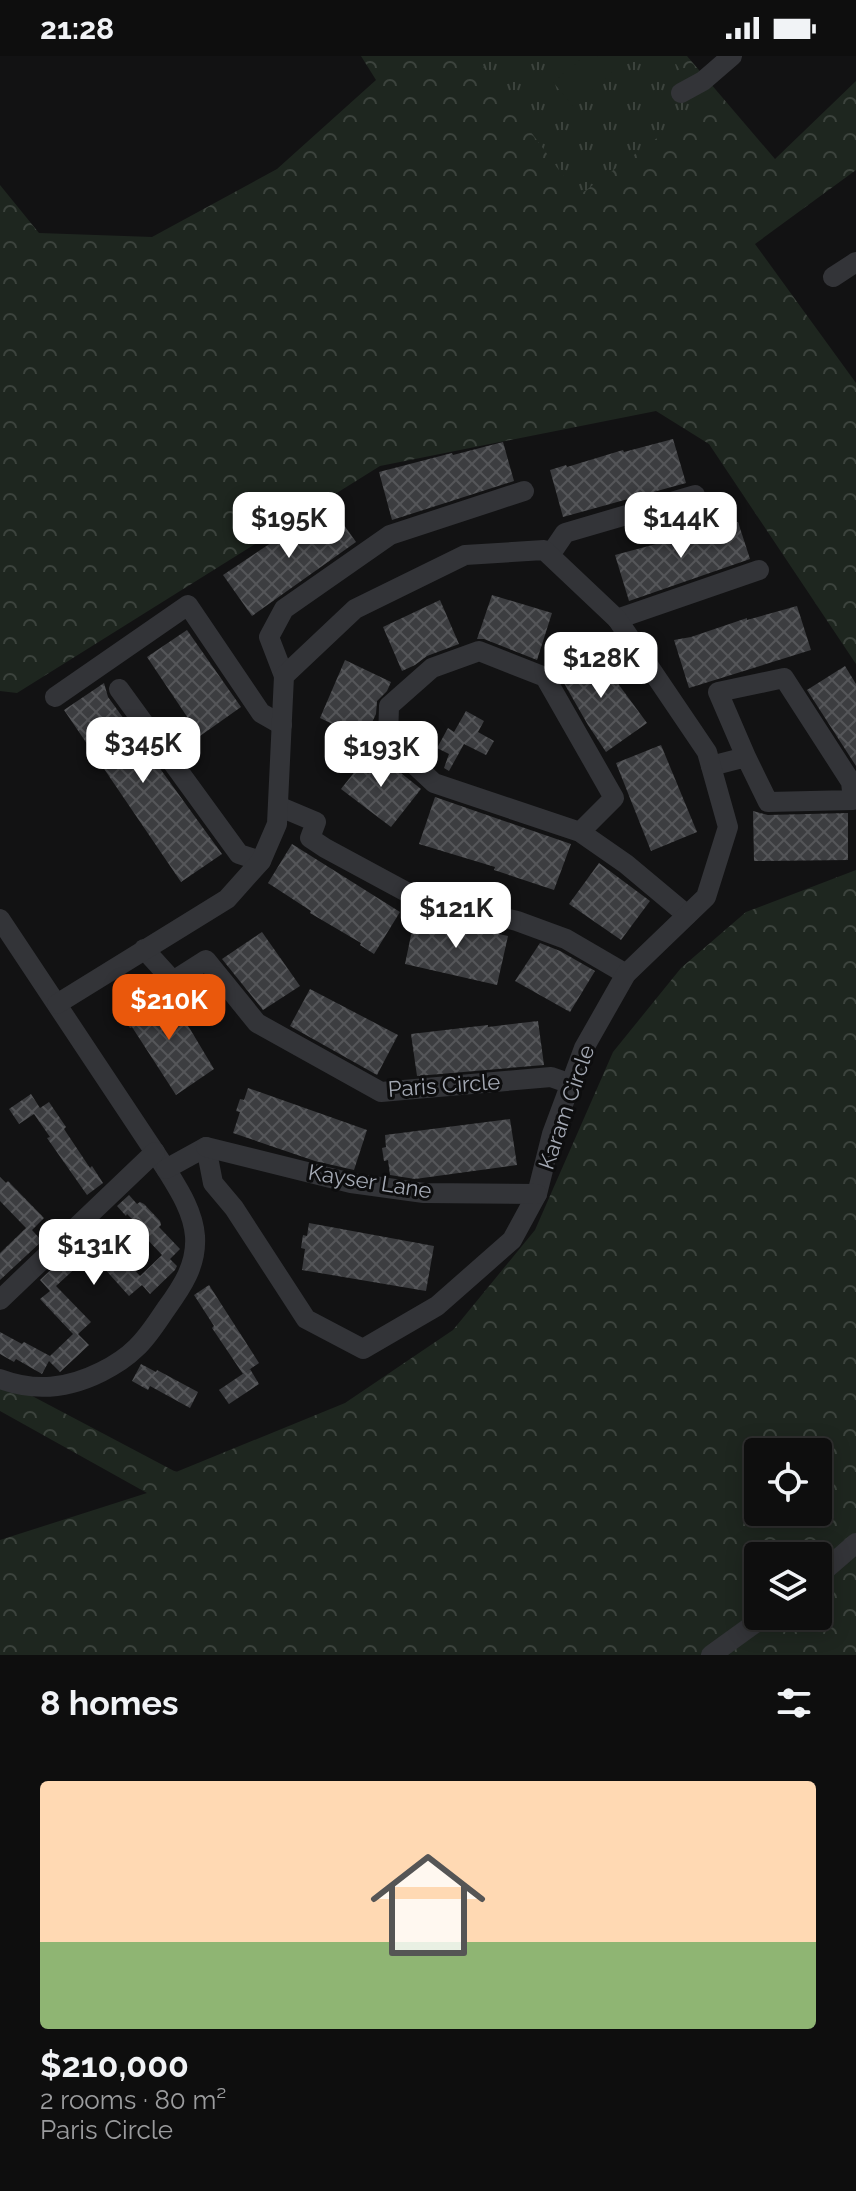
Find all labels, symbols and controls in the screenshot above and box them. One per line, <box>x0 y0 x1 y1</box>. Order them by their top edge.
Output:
text: 21:28 <box>40 11 114 46</box>
pin: $195K <box>233 492 345 560</box>
pin: $144K <box>625 492 737 560</box>
text: $195K <box>251 503 327 533</box>
text: $144K <box>643 503 719 533</box>
pin: $128K <box>545 632 657 700</box>
text: $128K <box>562 643 640 673</box>
pin: $345K <box>87 717 199 785</box>
pin: $193K <box>325 721 437 789</box>
text: $345K <box>104 728 182 758</box>
text: $193K <box>343 732 419 762</box>
pin: $121K <box>400 882 512 950</box>
text: $121K <box>419 893 493 923</box>
pin: $210K <box>113 974 225 1042</box>
text: $210K <box>130 985 208 1015</box>
street label: Karam Circle <box>533 1041 599 1173</box>
street label: Paris Circle <box>387 1068 501 1102</box>
street label: Kayser Lane <box>307 1158 434 1204</box>
pin: $131K <box>38 1219 150 1287</box>
text: $131K <box>57 1230 131 1260</box>
map controls <box>744 1438 832 1630</box>
button: locate <box>744 1438 832 1526</box>
button: layers <box>744 1542 832 1630</box>
icon: filters <box>772 1681 816 1725</box>
text: 8 homes <box>40 1683 179 1723</box>
icon: home <box>356 1833 500 1977</box>
text: $210,000 <box>40 2045 189 2085</box>
text: 2 rooms · 80 m² <box>40 2085 226 2115</box>
text: Paris Circle <box>40 2115 173 2145</box>

